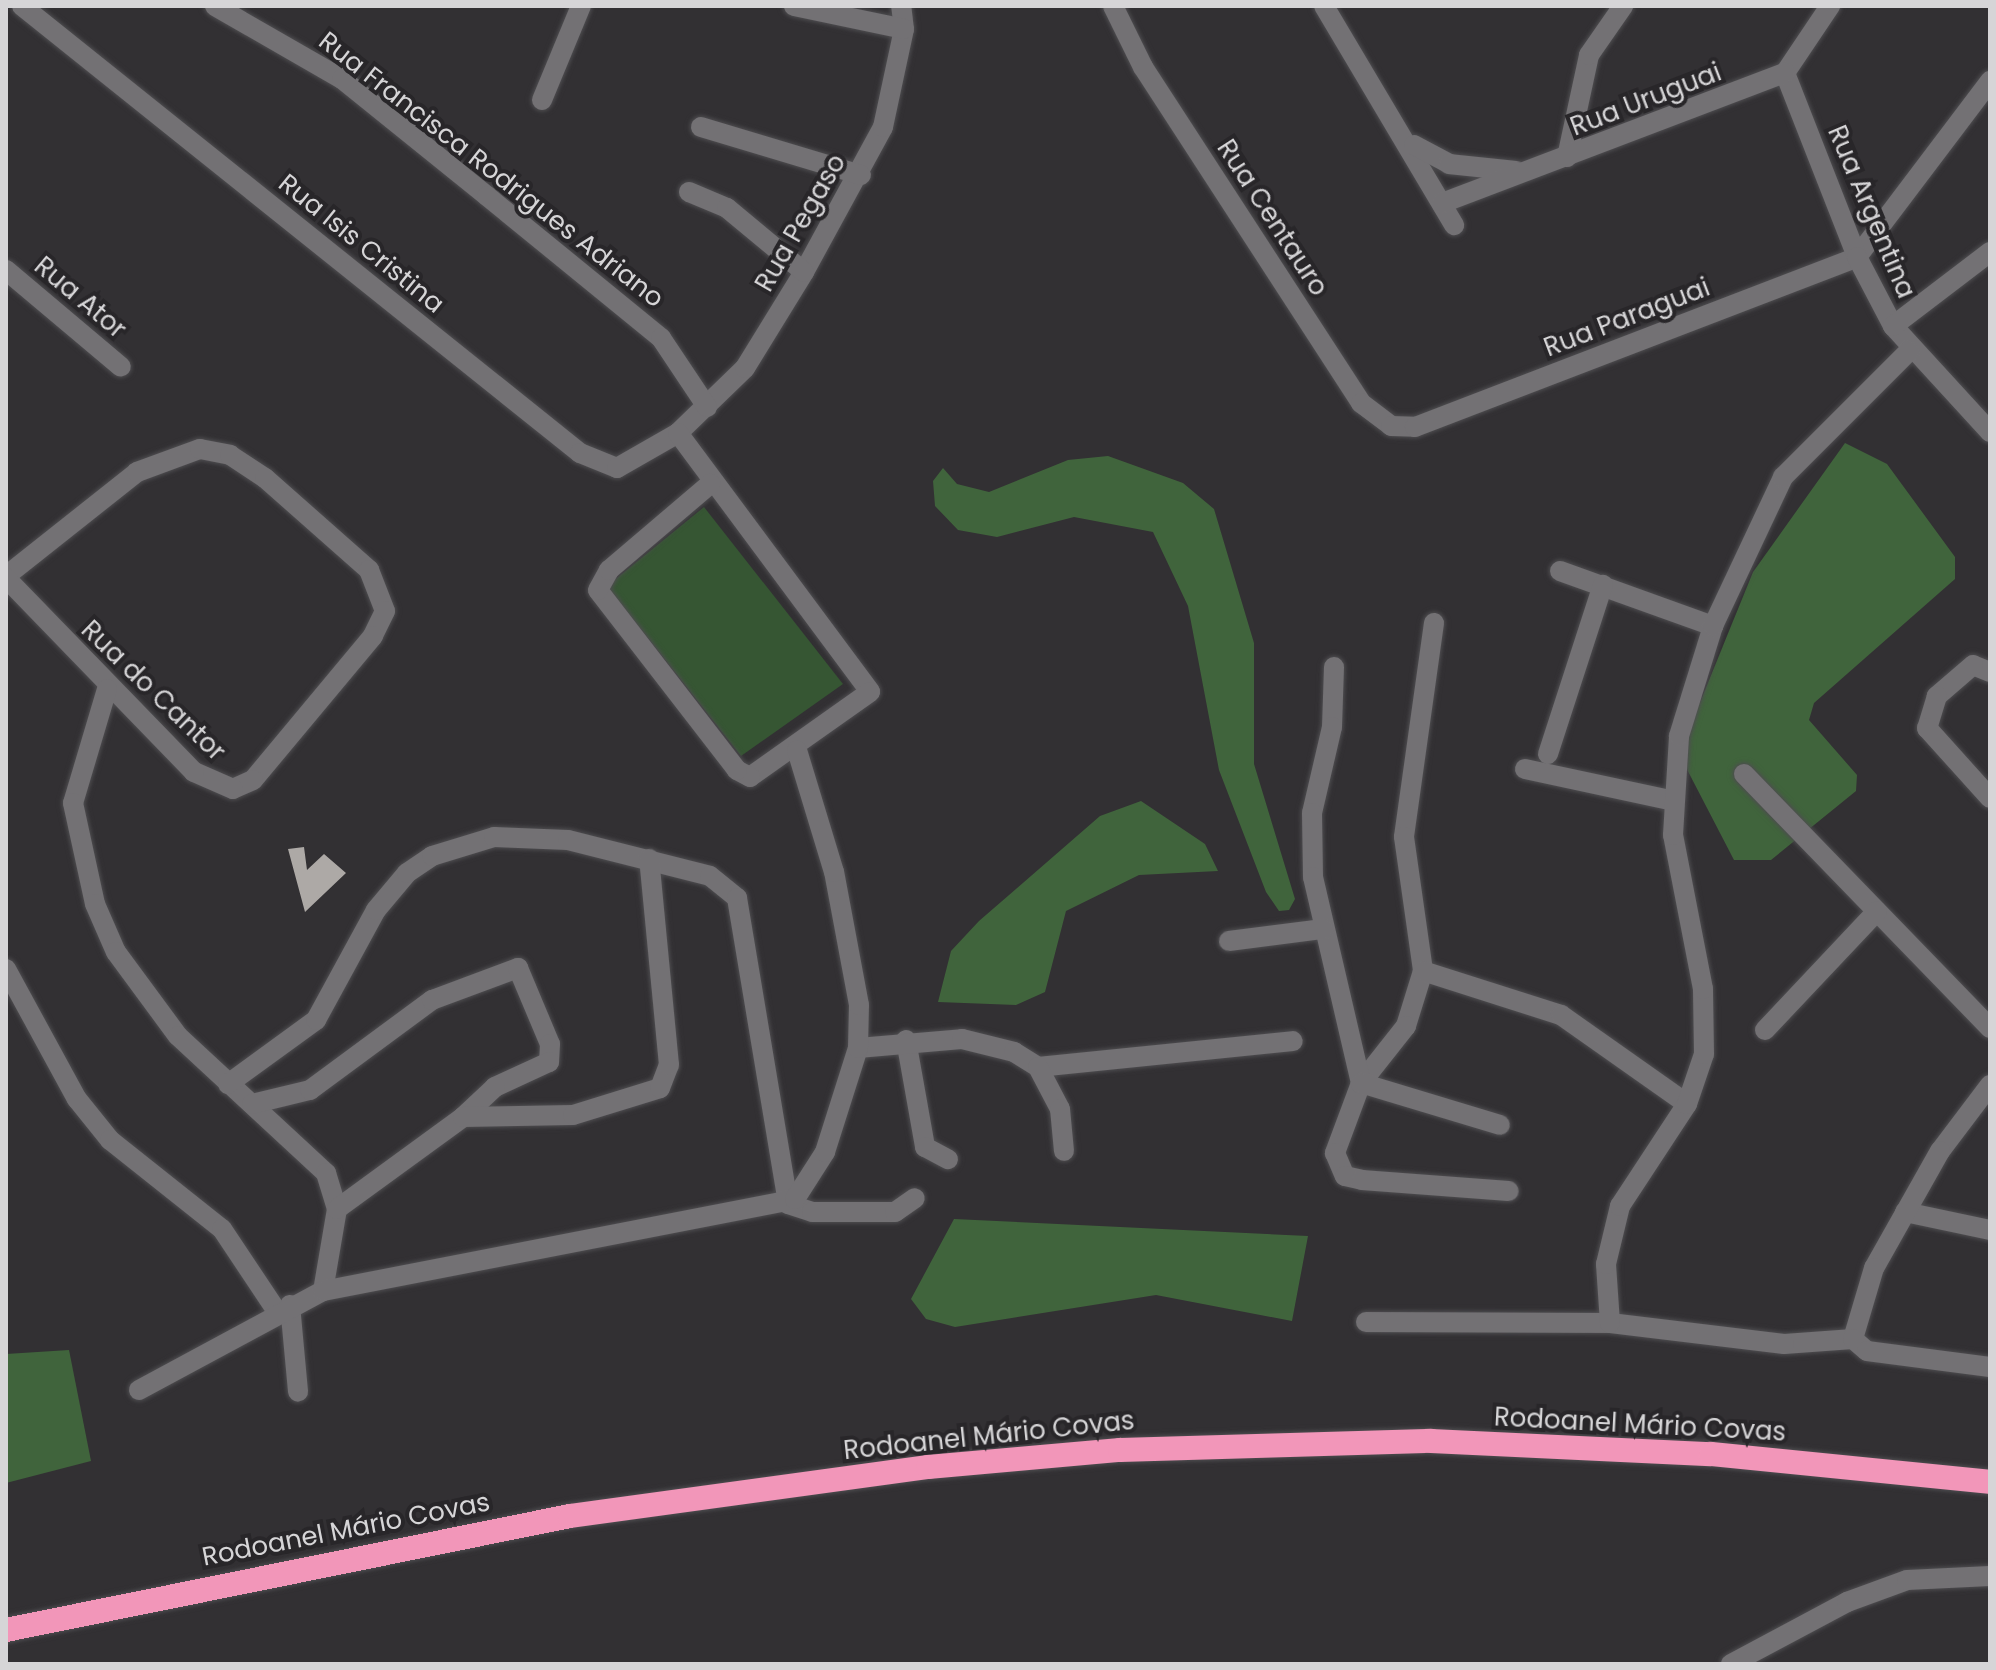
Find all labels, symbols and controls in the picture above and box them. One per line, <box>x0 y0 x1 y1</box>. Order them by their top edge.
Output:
street label: Rua Francisca Rodrigues Adriano <box>312 26 670 314</box>
street label: Rua Uruguai <box>1566 57 1726 143</box>
street label: Rua Argentina <box>1821 121 1921 303</box>
street label: Rua Centauro <box>1210 134 1334 302</box>
street label: Rua Pegaso <box>749 149 853 297</box>
street label: Rua Isis Cristina <box>272 168 450 320</box>
street label: Rua Ator <box>28 251 132 345</box>
street label: Rua Paraguai <box>1540 272 1714 364</box>
street label: Rua do Cantor <box>74 614 232 768</box>
street label: Rodoanel Mário Covas <box>1493 1402 1787 1448</box>
street label: Rodoanel Mário Covas <box>842 1405 1136 1467</box>
street label: Rodoanel Mário Covas <box>199 1487 493 1573</box>

